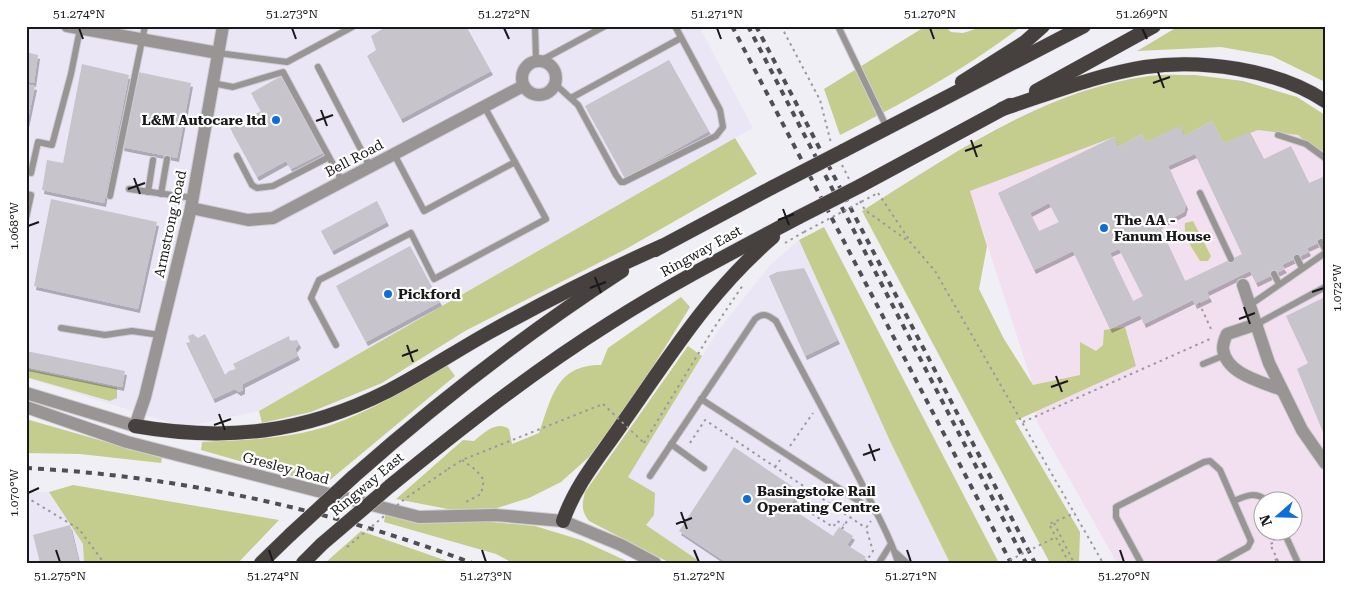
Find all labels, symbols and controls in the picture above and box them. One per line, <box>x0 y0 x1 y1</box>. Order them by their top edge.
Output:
text: 51.274°N <box>53 7 105 21</box>
text: 51.273°N <box>266 7 318 21</box>
text: 51.272°N <box>478 7 530 21</box>
text: 51.271°N <box>691 7 743 21</box>
text: 51.270°N <box>904 7 956 21</box>
text: 51.269°N <box>1116 7 1168 21</box>
place label: L&M Autocare ltd <box>142 112 267 128</box>
marker: L&M Autocare ltd <box>270 114 282 126</box>
street label: Bell Road <box>322 136 386 180</box>
street label: Armstrong Road <box>151 169 189 279</box>
text: 1.068°W <box>7 201 21 250</box>
place label: The AA - Fanum House <box>1114 212 1211 244</box>
street label: Ringway East <box>658 222 744 280</box>
marker: The AA - Fanum House <box>1098 222 1110 234</box>
text: 1.072°W <box>1330 263 1344 312</box>
place label: Pickford <box>398 286 461 302</box>
marker: Pickford <box>382 288 394 300</box>
street label: Gresley Road <box>241 449 331 487</box>
street label: Ringway East <box>327 449 407 519</box>
text: 1.070°W <box>7 468 21 517</box>
place label: Basingstoke Rail Operating Centre <box>757 483 880 515</box>
north arrow <box>1254 492 1304 542</box>
marker: Basingstoke Rail Operating Centre <box>741 493 753 505</box>
text: N <box>1256 512 1275 528</box>
text: 51.275°N <box>34 569 86 583</box>
text: 51.274°N <box>247 569 299 583</box>
text: 51.273°N <box>460 569 512 583</box>
text: 51.272°N <box>673 569 725 583</box>
text: 51.271°N <box>885 569 937 583</box>
text: 51.270°N <box>1098 569 1150 583</box>

